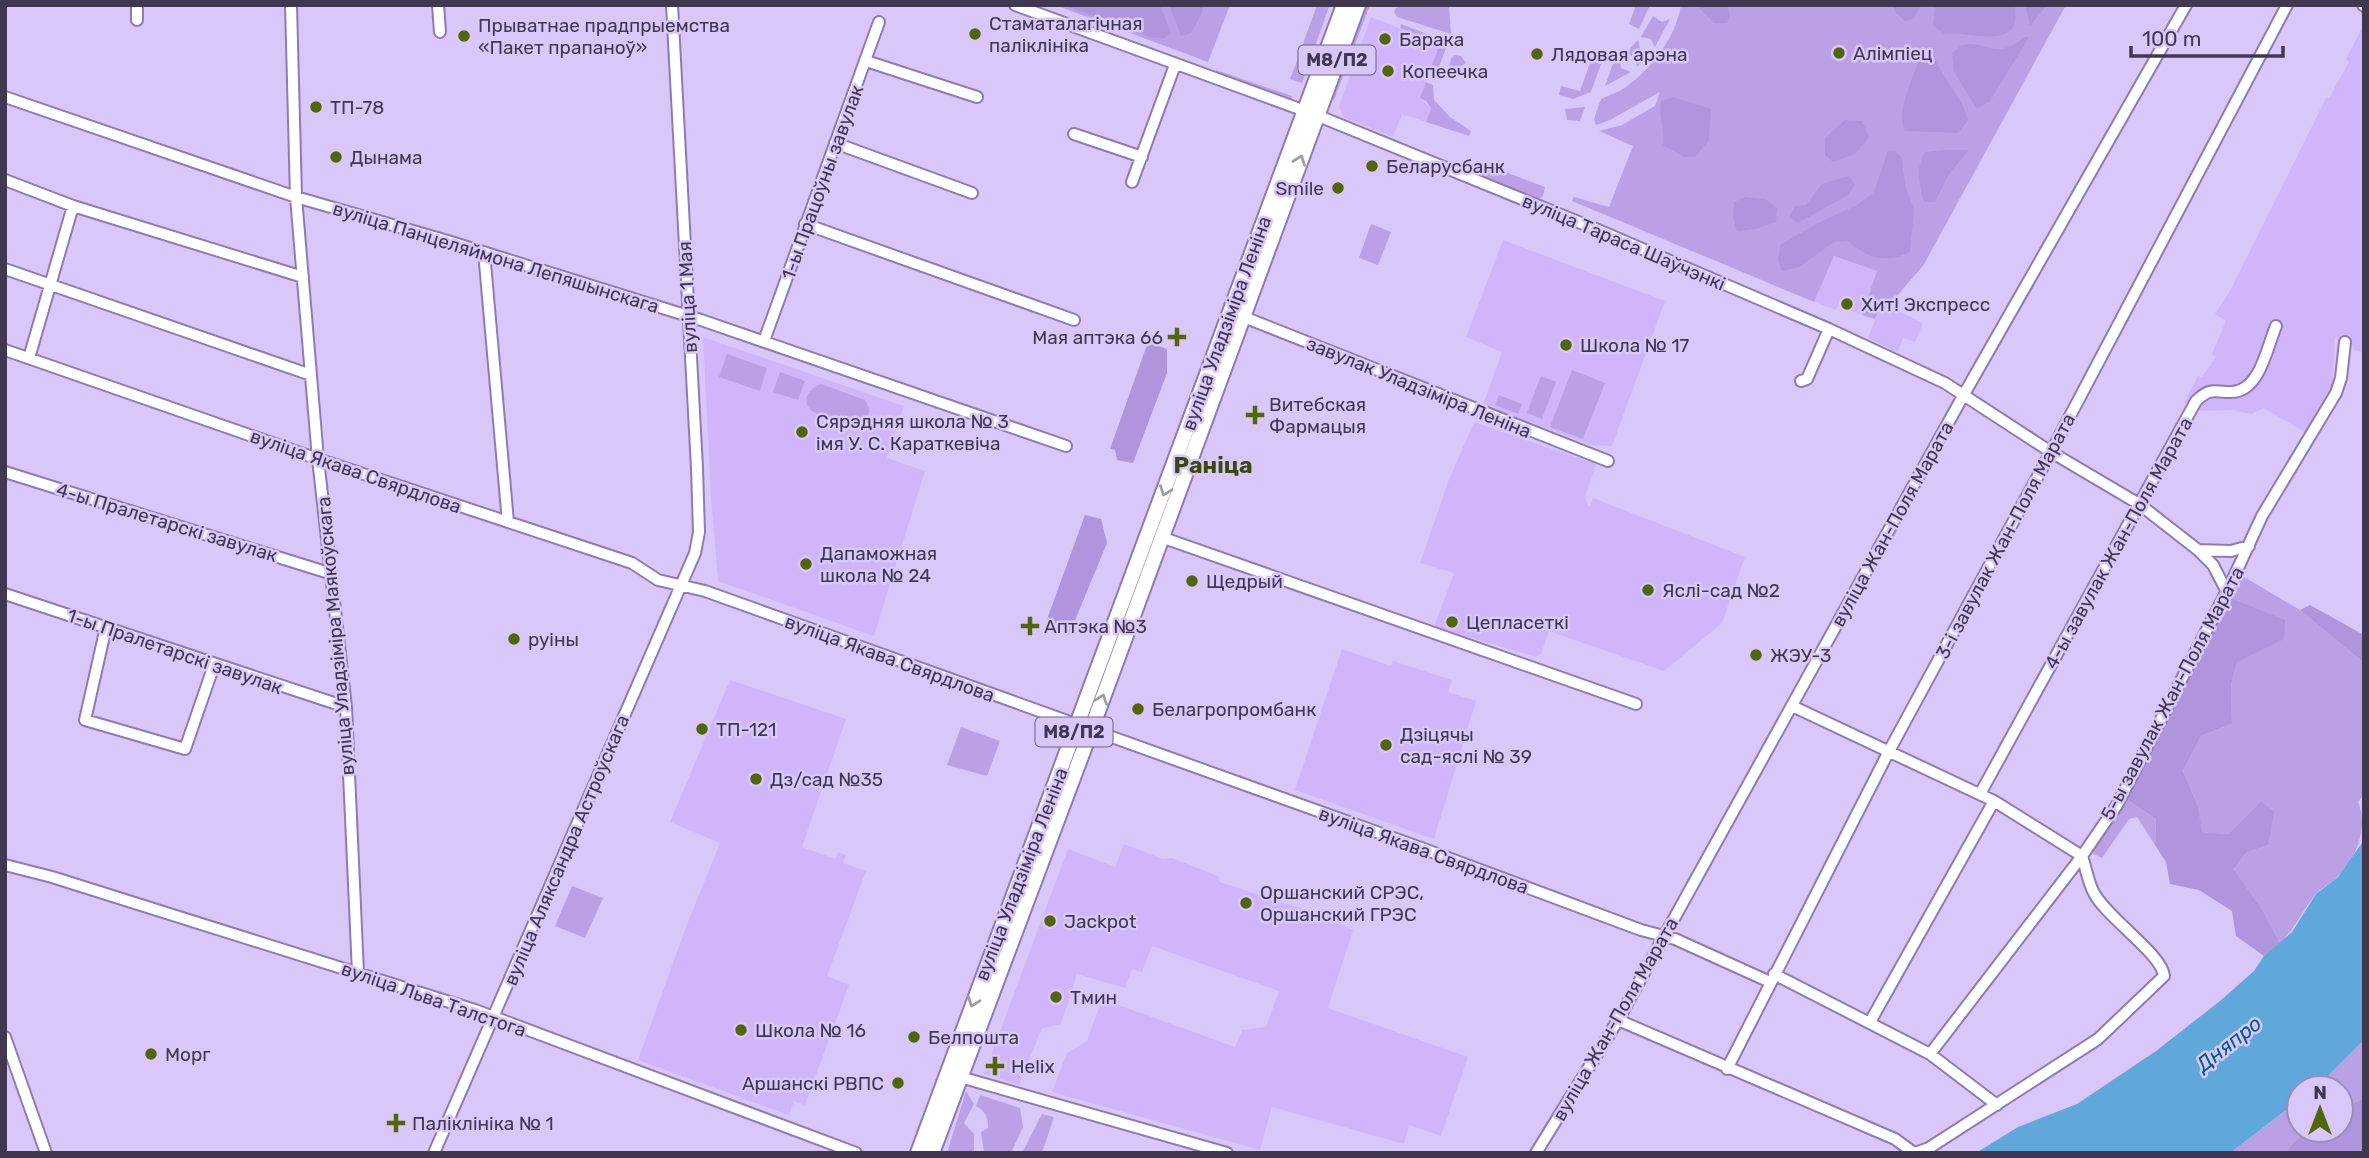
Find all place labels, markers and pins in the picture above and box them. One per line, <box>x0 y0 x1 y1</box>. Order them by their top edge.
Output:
place label: Стаматалагічная паліклініка <box>989 12 1143 57</box>
place label: Прыватнае прадпрыемства «Пакет прапаноў» <box>478 14 730 59</box>
marker: Стаматалагічная паліклініка <box>967 26 983 42</box>
marker: Прыватнае прадпрыемства «Пакет прапаноў» <box>456 28 472 44</box>
place label: Барака <box>1399 28 1464 51</box>
marker: Барака <box>1377 31 1393 47</box>
place label: Алімпіец <box>1853 42 1933 65</box>
place label: Лядовая арэна <box>1551 43 1688 66</box>
marker: Алімпіец <box>1831 45 1847 61</box>
marker: Лядовая арэна <box>1529 46 1545 62</box>
place label: Копеечка <box>1402 60 1488 83</box>
marker: Копеечка <box>1380 63 1396 79</box>
place label: ТП-78 <box>330 96 384 119</box>
marker: ТП-78 <box>308 99 324 115</box>
place label: Дынама <box>350 146 422 169</box>
marker: Дынама <box>328 149 344 165</box>
place label: Беларусбанк <box>1386 155 1505 178</box>
marker: Беларусбанк <box>1364 158 1380 174</box>
place label: Smile <box>1275 177 1324 200</box>
marker: Smile <box>1330 180 1346 196</box>
place label: Хит! Экспресс <box>1861 293 1990 316</box>
marker: Хит! Экспресс <box>1839 296 1855 312</box>
place label: Мая аптэка 66 <box>1032 326 1163 349</box>
marker: Мая аптэка 66 <box>1169 329 1185 345</box>
place label: Школа № 17 <box>1580 334 1690 357</box>
marker: Школа № 17 <box>1558 337 1574 353</box>
place label: Витебская Фармацыя <box>1269 393 1366 438</box>
marker: Витебская Фармацыя <box>1247 407 1263 423</box>
place label: Сярэдняя школа № 3 імя У. С. Караткевіча <box>816 410 1009 455</box>
marker: Сярэдняя школа № 3 імя У. С. Караткевіча <box>794 424 810 440</box>
place label: Дапаможная школа № 24 <box>820 542 937 587</box>
marker: Дапаможная школа № 24 <box>798 556 814 572</box>
place label: Щедрый <box>1206 570 1283 593</box>
marker: Щедрый <box>1184 573 1200 589</box>
place label: Яслі-сад №2 <box>1662 579 1780 602</box>
marker: Яслі-сад №2 <box>1640 582 1656 598</box>
place label: Цепласеткі <box>1466 611 1569 634</box>
marker: Цепласеткі <box>1444 614 1460 630</box>
place label: Аптэка №3 <box>1044 615 1147 638</box>
marker: Аптэка №3 <box>1022 618 1038 634</box>
place label: руіны <box>528 628 579 651</box>
marker: руіны <box>506 631 522 647</box>
place label: ЖЭУ-3 <box>1770 644 1831 667</box>
marker: ЖЭУ-3 <box>1748 647 1764 663</box>
place label: Белагропромбанк <box>1152 698 1316 721</box>
marker: Белагропромбанк <box>1130 701 1146 717</box>
place label: ТП-121 <box>716 718 776 741</box>
marker: ТП-121 <box>694 721 710 737</box>
place label: Дзіцячы сад-яслі № 39 <box>1400 723 1532 768</box>
marker: Дзіцячы сад-яслі № 39 <box>1378 737 1394 753</box>
place label: Дз/сад №35 <box>770 768 883 791</box>
marker: Дз/сад №35 <box>748 771 764 787</box>
place label: Оршанский СРЭС, Оршанский ГРЭС <box>1260 881 1424 926</box>
marker: Оршанский СРЭС, Оршанский ГРЭС <box>1238 895 1254 911</box>
place label: Jackpot <box>1064 910 1137 933</box>
marker: Jackpot <box>1042 913 1058 929</box>
place label: Тмин <box>1070 986 1117 1009</box>
marker: Тмин <box>1048 989 1064 1005</box>
place label: Школа № 16 <box>755 1019 866 1042</box>
marker: Школа № 16 <box>733 1022 749 1038</box>
place label: Белпошта <box>928 1026 1019 1049</box>
marker: Белпошта <box>906 1029 922 1045</box>
place label: Морг <box>165 1043 211 1066</box>
marker: Морг <box>143 1046 159 1062</box>
place label: Helix <box>1011 1055 1055 1078</box>
marker: Helix <box>985 1056 1005 1076</box>
place label: Аршанскі РВПС <box>742 1072 884 1095</box>
marker: Аршанскі РВПС <box>890 1075 906 1091</box>
place label: Паліклініка № 1 <box>412 1112 554 1135</box>
marker: Паліклініка № 1 <box>386 1113 406 1133</box>

